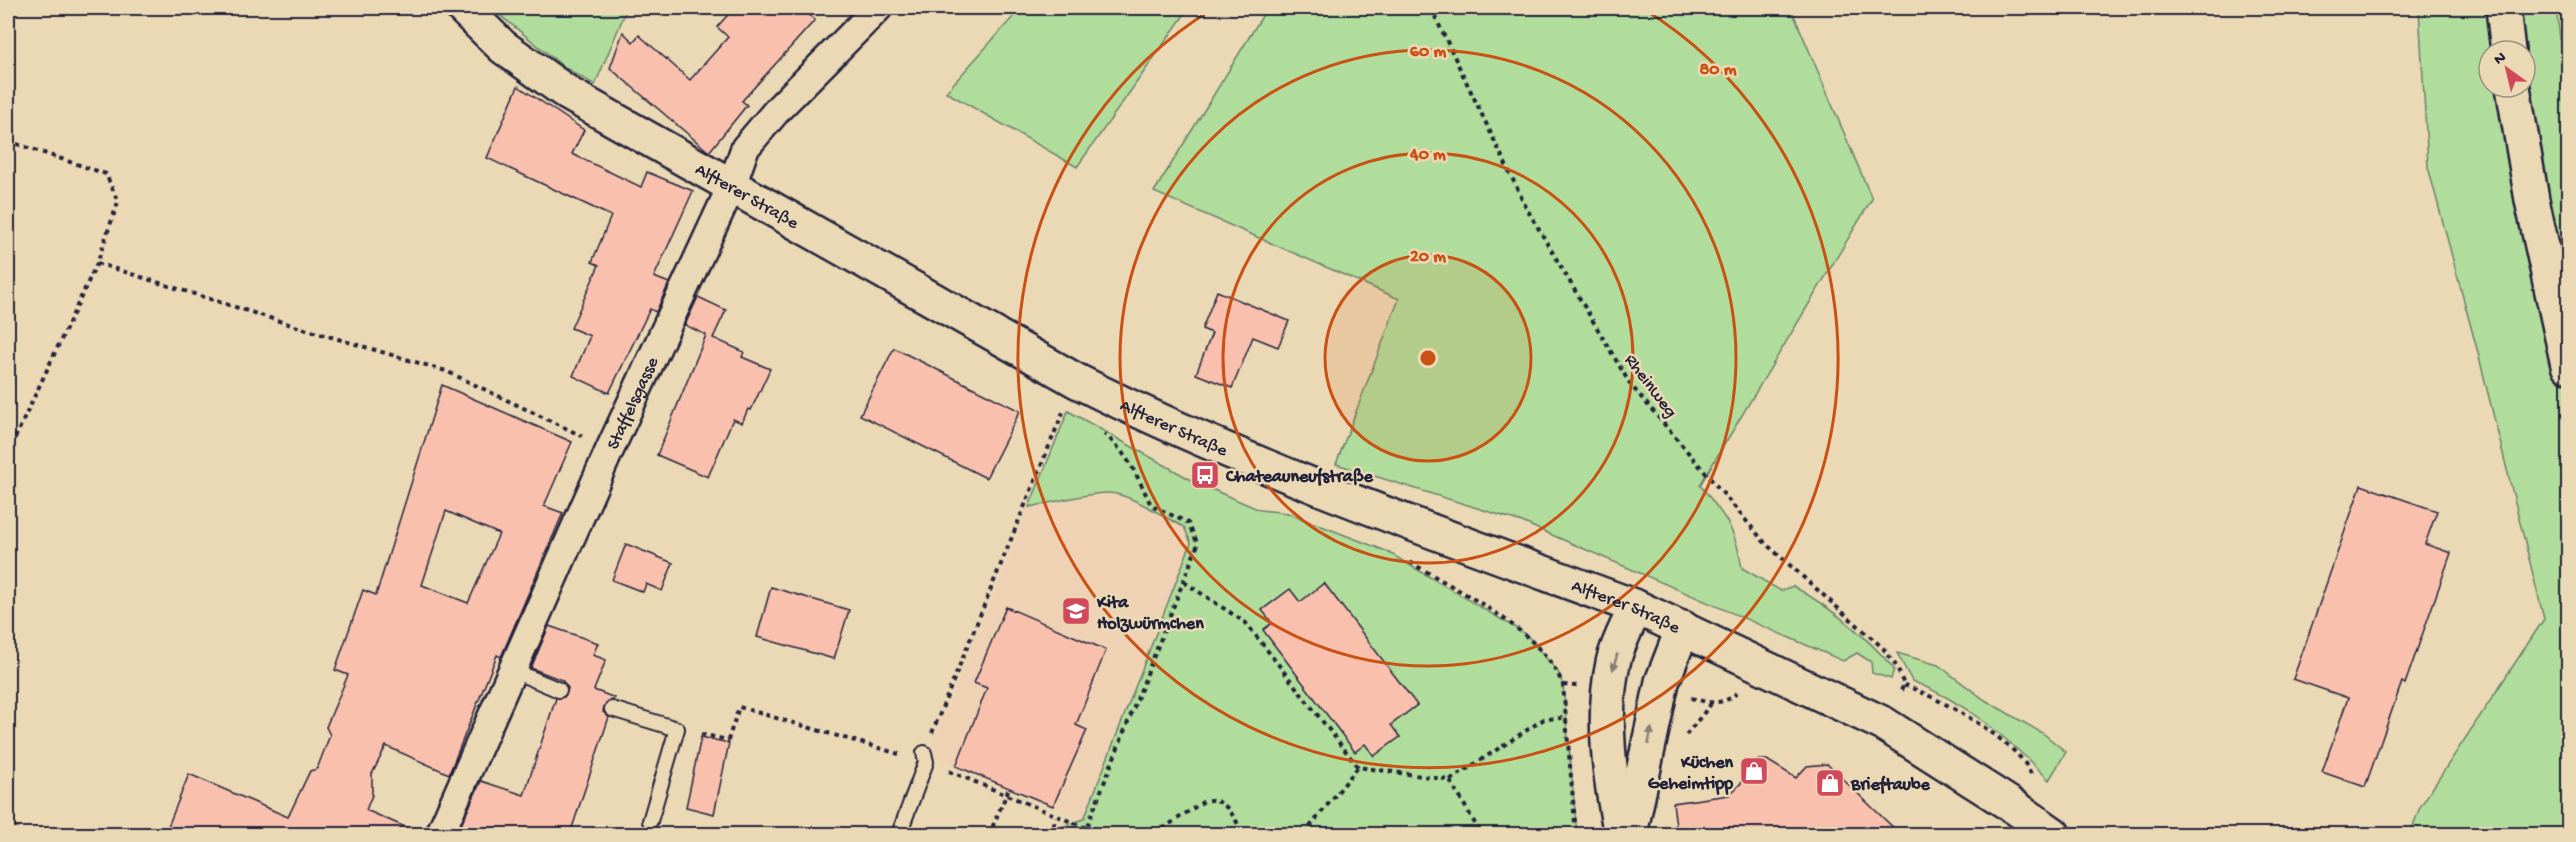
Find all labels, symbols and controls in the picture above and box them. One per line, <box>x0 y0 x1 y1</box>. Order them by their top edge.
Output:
north arrow <box>2477 39 2537 99</box>
text: 60 m <box>1410 42 1446 63</box>
text: N <box>2491 48 2511 70</box>
text: 80 m <box>1699 60 1737 81</box>
text: 40 m <box>1409 145 1446 166</box>
street label: Alfterer Straße <box>691 160 802 235</box>
text: 20 m <box>1410 247 1446 268</box>
centre of rings <box>1418 348 1438 368</box>
street label: Rheinweg <box>1619 351 1681 423</box>
street label: Staffelsgasse <box>603 353 664 453</box>
street label: Alfterer Straße <box>1116 396 1231 462</box>
bus stop icon: Chateauneufstraße <box>1189 459 1221 491</box>
place label: Chateauneufstraße <box>1225 467 1374 488</box>
street label: Alfterer Straße <box>1568 576 1684 640</box>
place label: Kita Holzwürmchen <box>1096 593 1204 635</box>
school or university icon: Kita Holzwürmchen <box>1060 595 1092 627</box>
one-way arrow <box>1609 653 1619 671</box>
one-way arrow <box>1646 726 1655 745</box>
place label: Küchen Geheimtipp <box>1648 753 1733 795</box>
shop icon: Küchen Geheimtipp <box>1738 755 1770 787</box>
shop icon: Brieftaube <box>1814 767 1846 799</box>
place label: Brieftaube <box>1850 775 1931 796</box>

